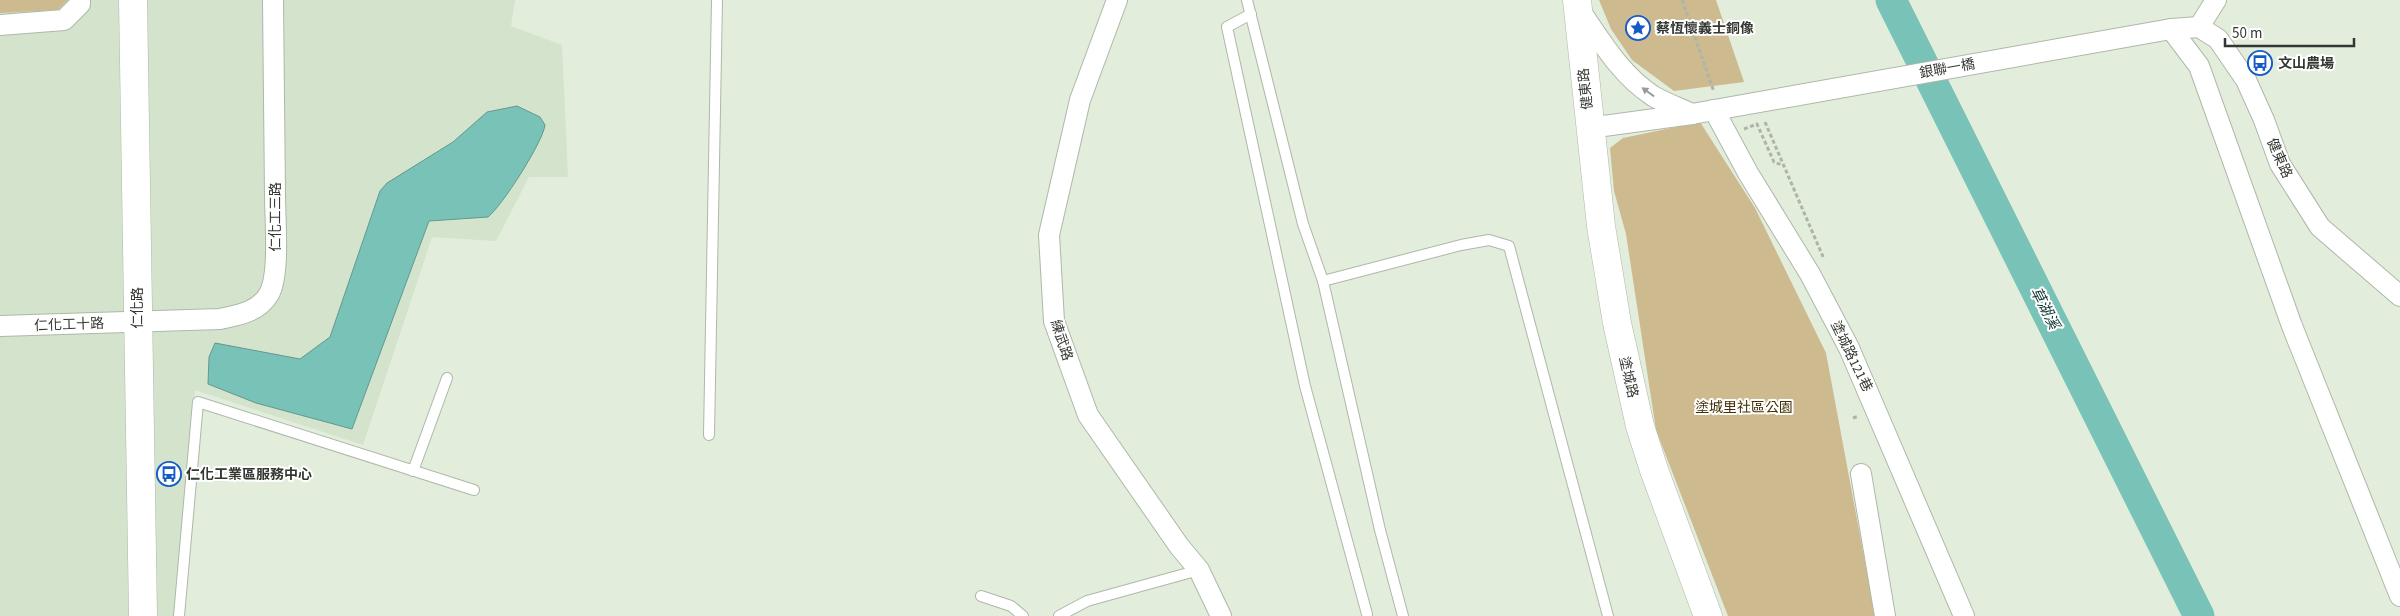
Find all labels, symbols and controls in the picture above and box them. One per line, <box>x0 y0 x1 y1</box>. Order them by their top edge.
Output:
place icon: 蔡恆懷義士銅像 <box>1625 15 1651 41</box>
scale bar <box>2225 15 2354 47</box>
place label: 蔡恆懷義士銅像 <box>1656 19 1754 39</box>
text: 50 m <box>2232 23 2262 44</box>
bus stop icon: 文山農場 <box>2247 50 2273 76</box>
street label: 銀聯一橋 <box>1918 54 1976 84</box>
place label: 文山農場 <box>2278 54 2334 74</box>
street label: 健東路 <box>1574 67 1598 111</box>
one-way arrow <box>1641 87 1655 97</box>
street label: 健東路 <box>2261 135 2297 182</box>
street label: 仁化工三路 <box>266 182 286 252</box>
water label: 草湖溪 <box>2025 283 2065 335</box>
street label: 仁化路 <box>128 287 148 329</box>
street label: 仁化工十路 <box>34 314 104 336</box>
street label: 練武路 <box>1045 317 1077 363</box>
street label: 塗城路121巷 <box>1825 318 1877 395</box>
street label: 塗城路 <box>1614 355 1642 400</box>
park label: 塗城里社區公園 <box>1695 398 1793 418</box>
bus stop icon: 仁化工業區服務中心 <box>156 461 182 487</box>
place label: 仁化工業區服務中心 <box>186 465 312 485</box>

